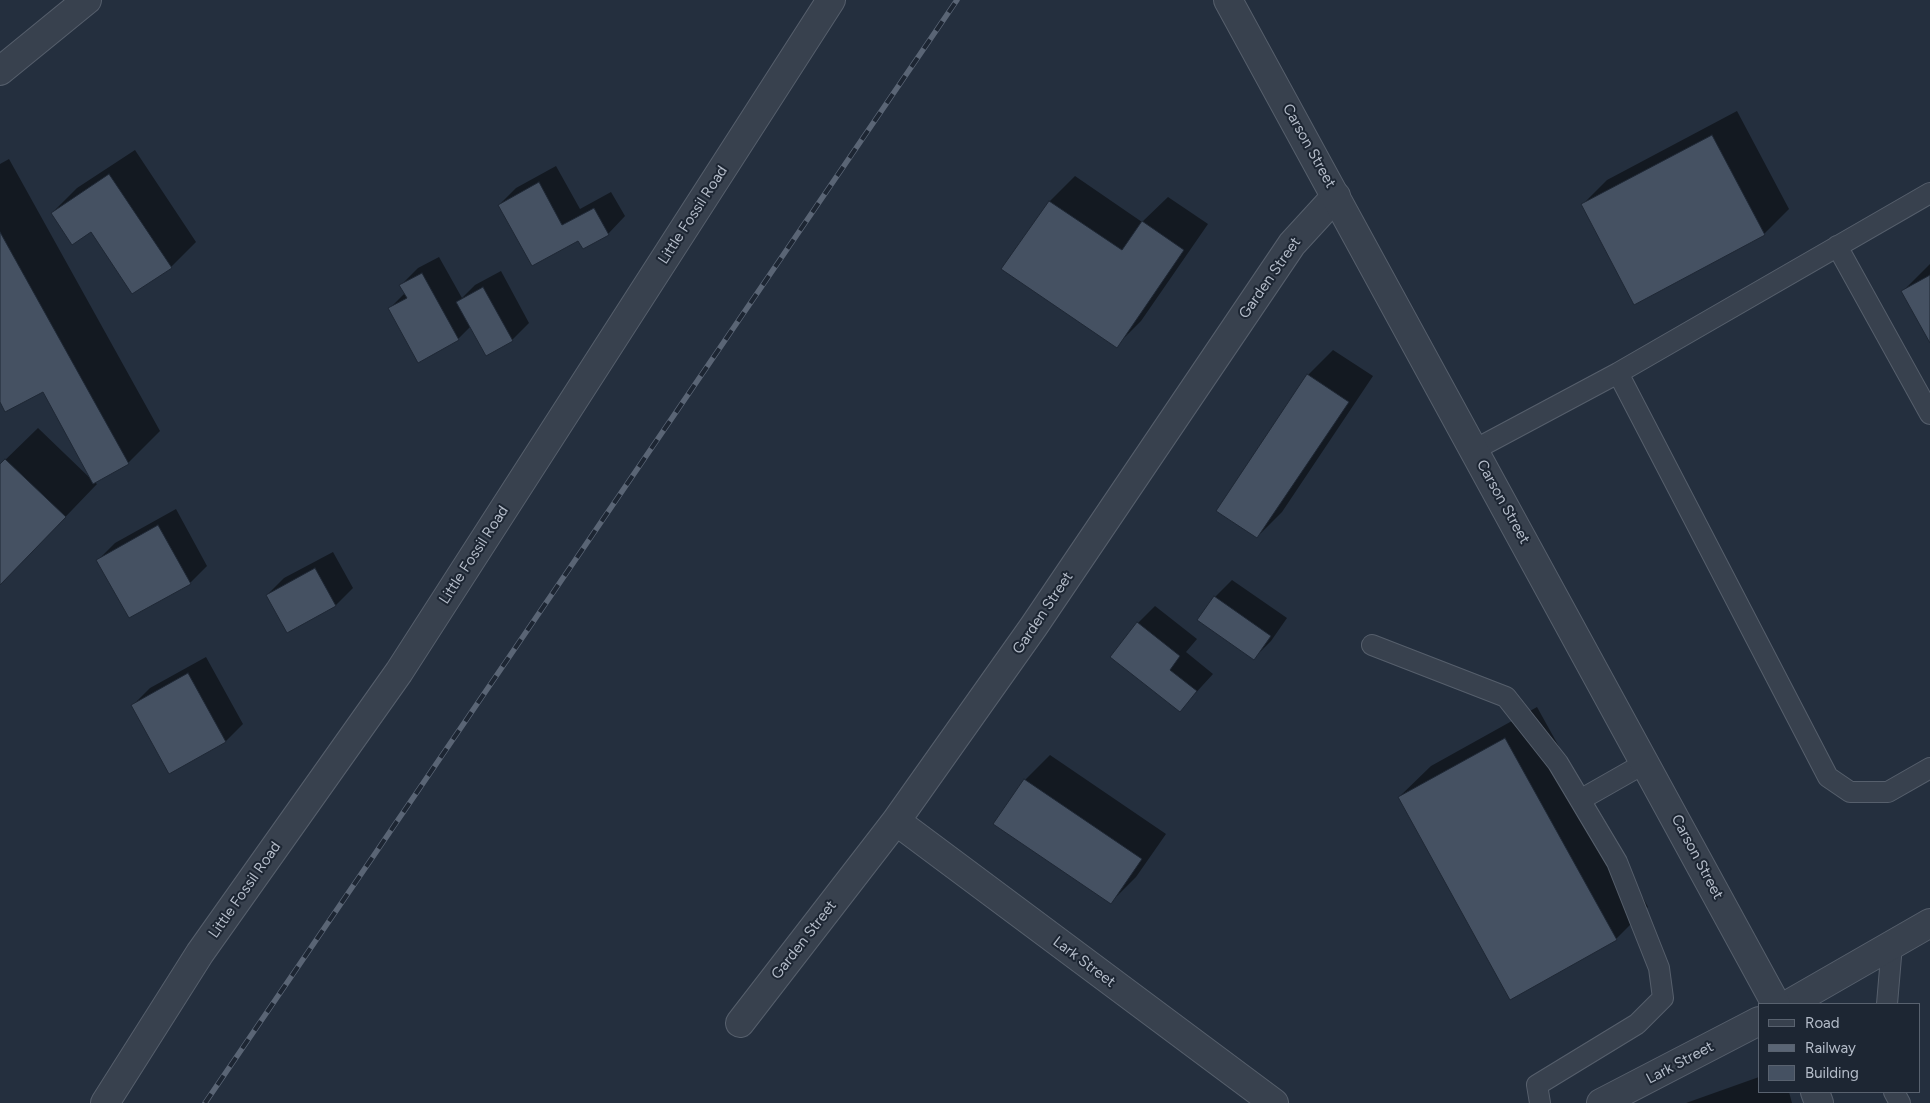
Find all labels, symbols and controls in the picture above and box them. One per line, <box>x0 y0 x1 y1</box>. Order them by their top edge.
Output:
street label: Carson Street <box>1279 101 1339 191</box>
street label: Little Fossil Road <box>655 162 731 268</box>
street label: Garden Street <box>1235 234 1305 322</box>
street label: Carson Street <box>1473 457 1533 547</box>
street label: Little Fossil Road <box>436 502 512 608</box>
street label: Garden Street <box>1009 569 1077 657</box>
street label: Carson Street <box>1667 812 1727 902</box>
street label: Little Fossil Road <box>205 838 285 942</box>
street label: Garden Street <box>768 897 840 983</box>
street label: Lark Street <box>1049 933 1119 991</box>
legend <box>1758 1003 1920 1093</box>
text: Road <box>1805 1014 1840 1032</box>
street label: Lark Street <box>1643 1038 1717 1088</box>
text: Railway <box>1805 1039 1856 1057</box>
text: Building <box>1805 1064 1859 1082</box>

